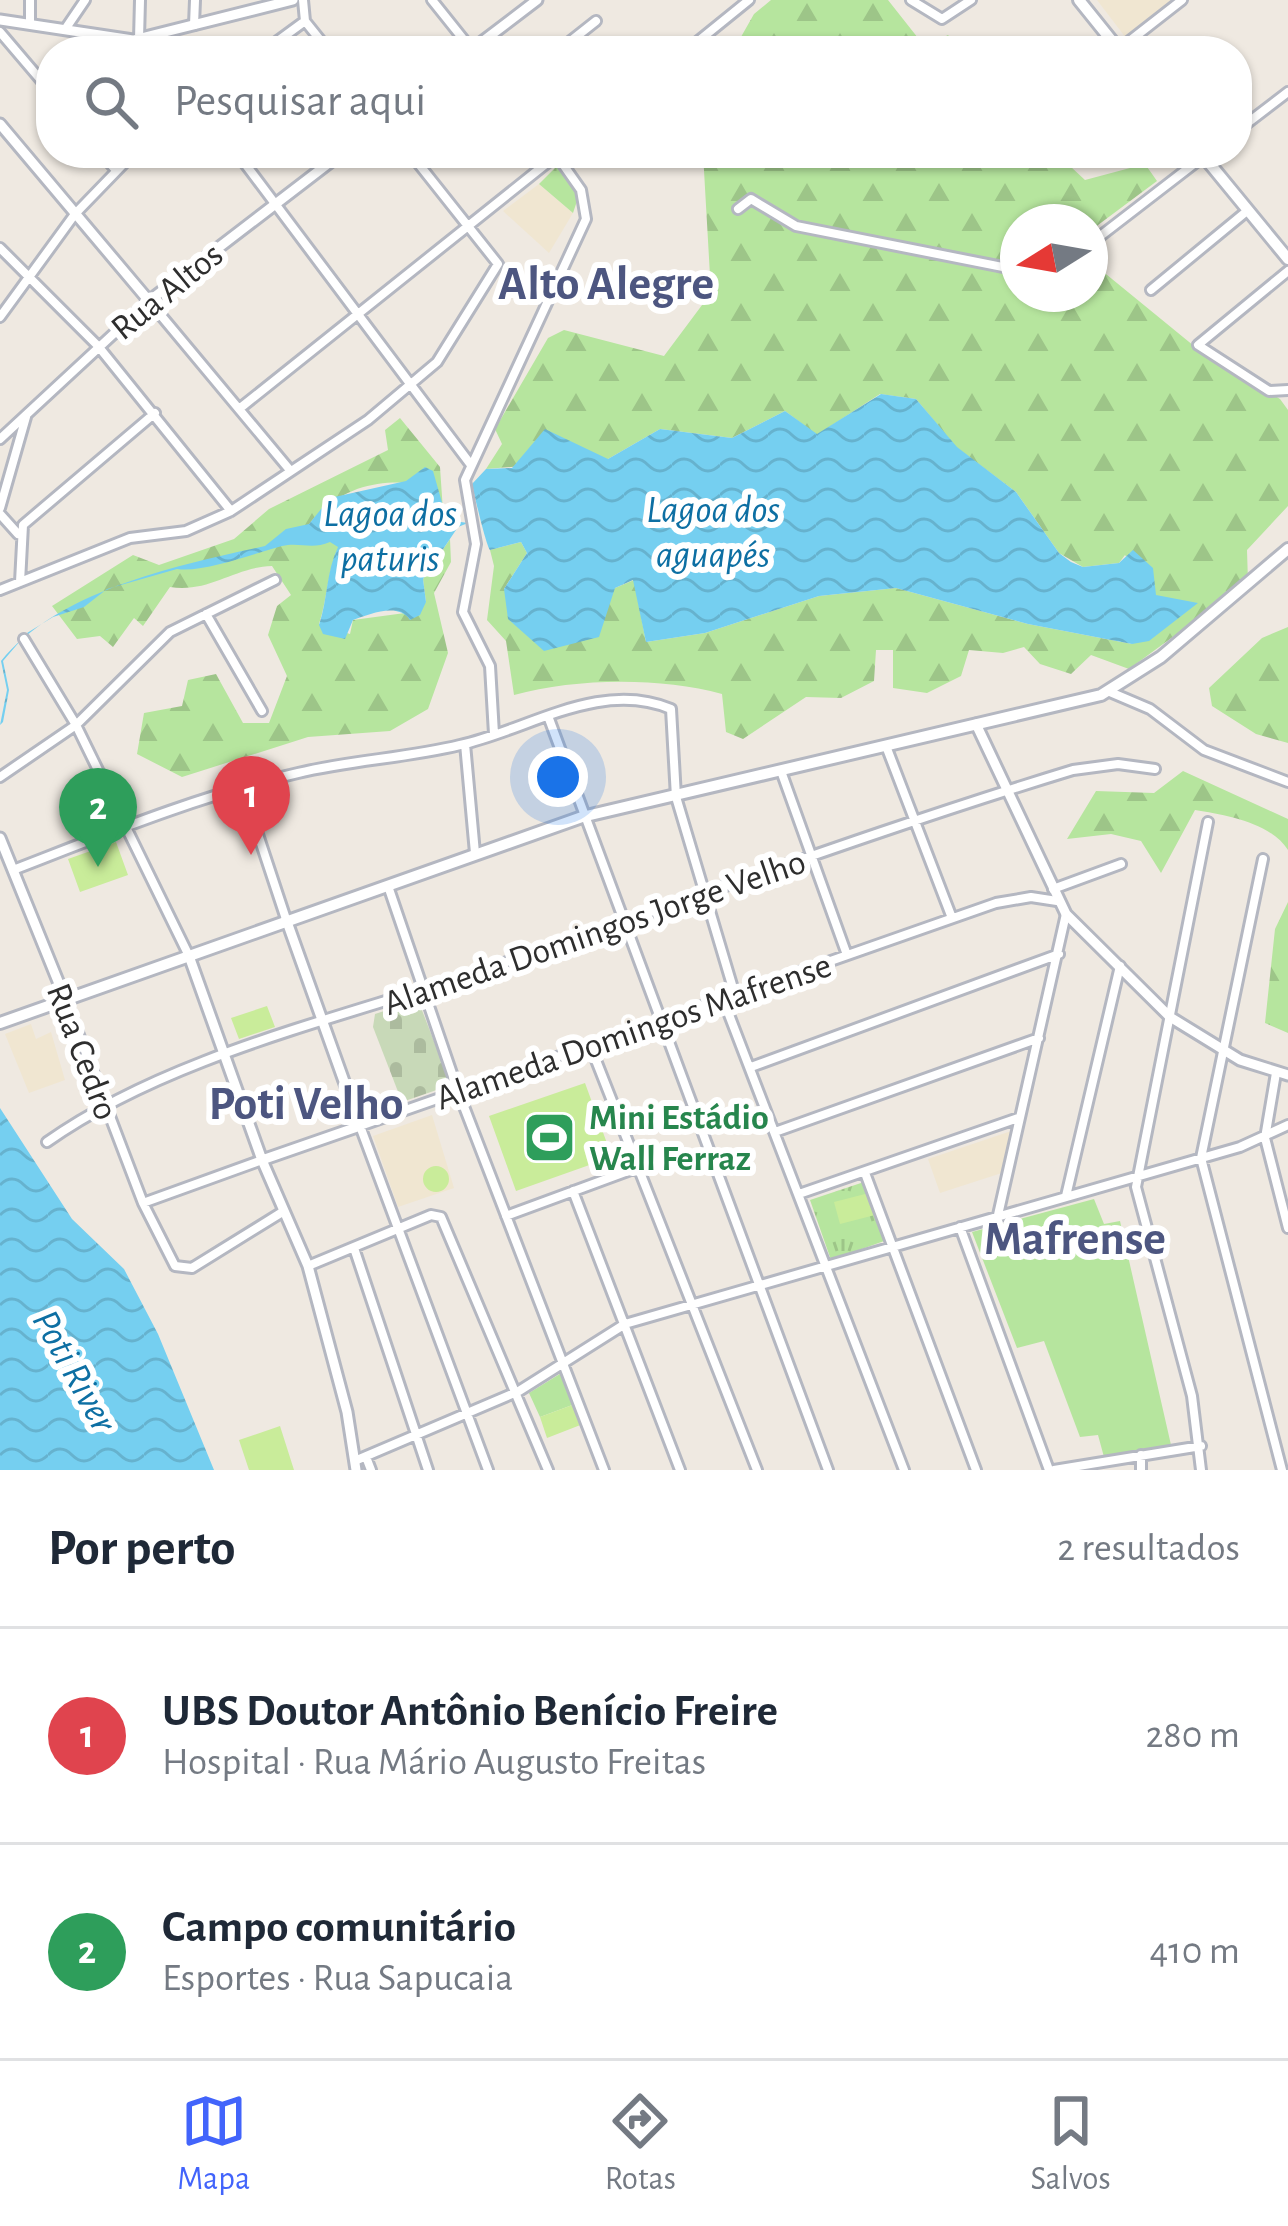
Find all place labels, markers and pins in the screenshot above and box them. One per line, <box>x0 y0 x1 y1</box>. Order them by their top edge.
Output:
pin: 1 <box>212 756 290 855</box>
pin: 2 <box>59 768 137 867</box>
place label: Mini Estádio Wall Ferraz <box>589 1100 769 1177</box>
sports icon: Mini Estádio Wall Ferraz <box>522 1109 578 1165</box>

